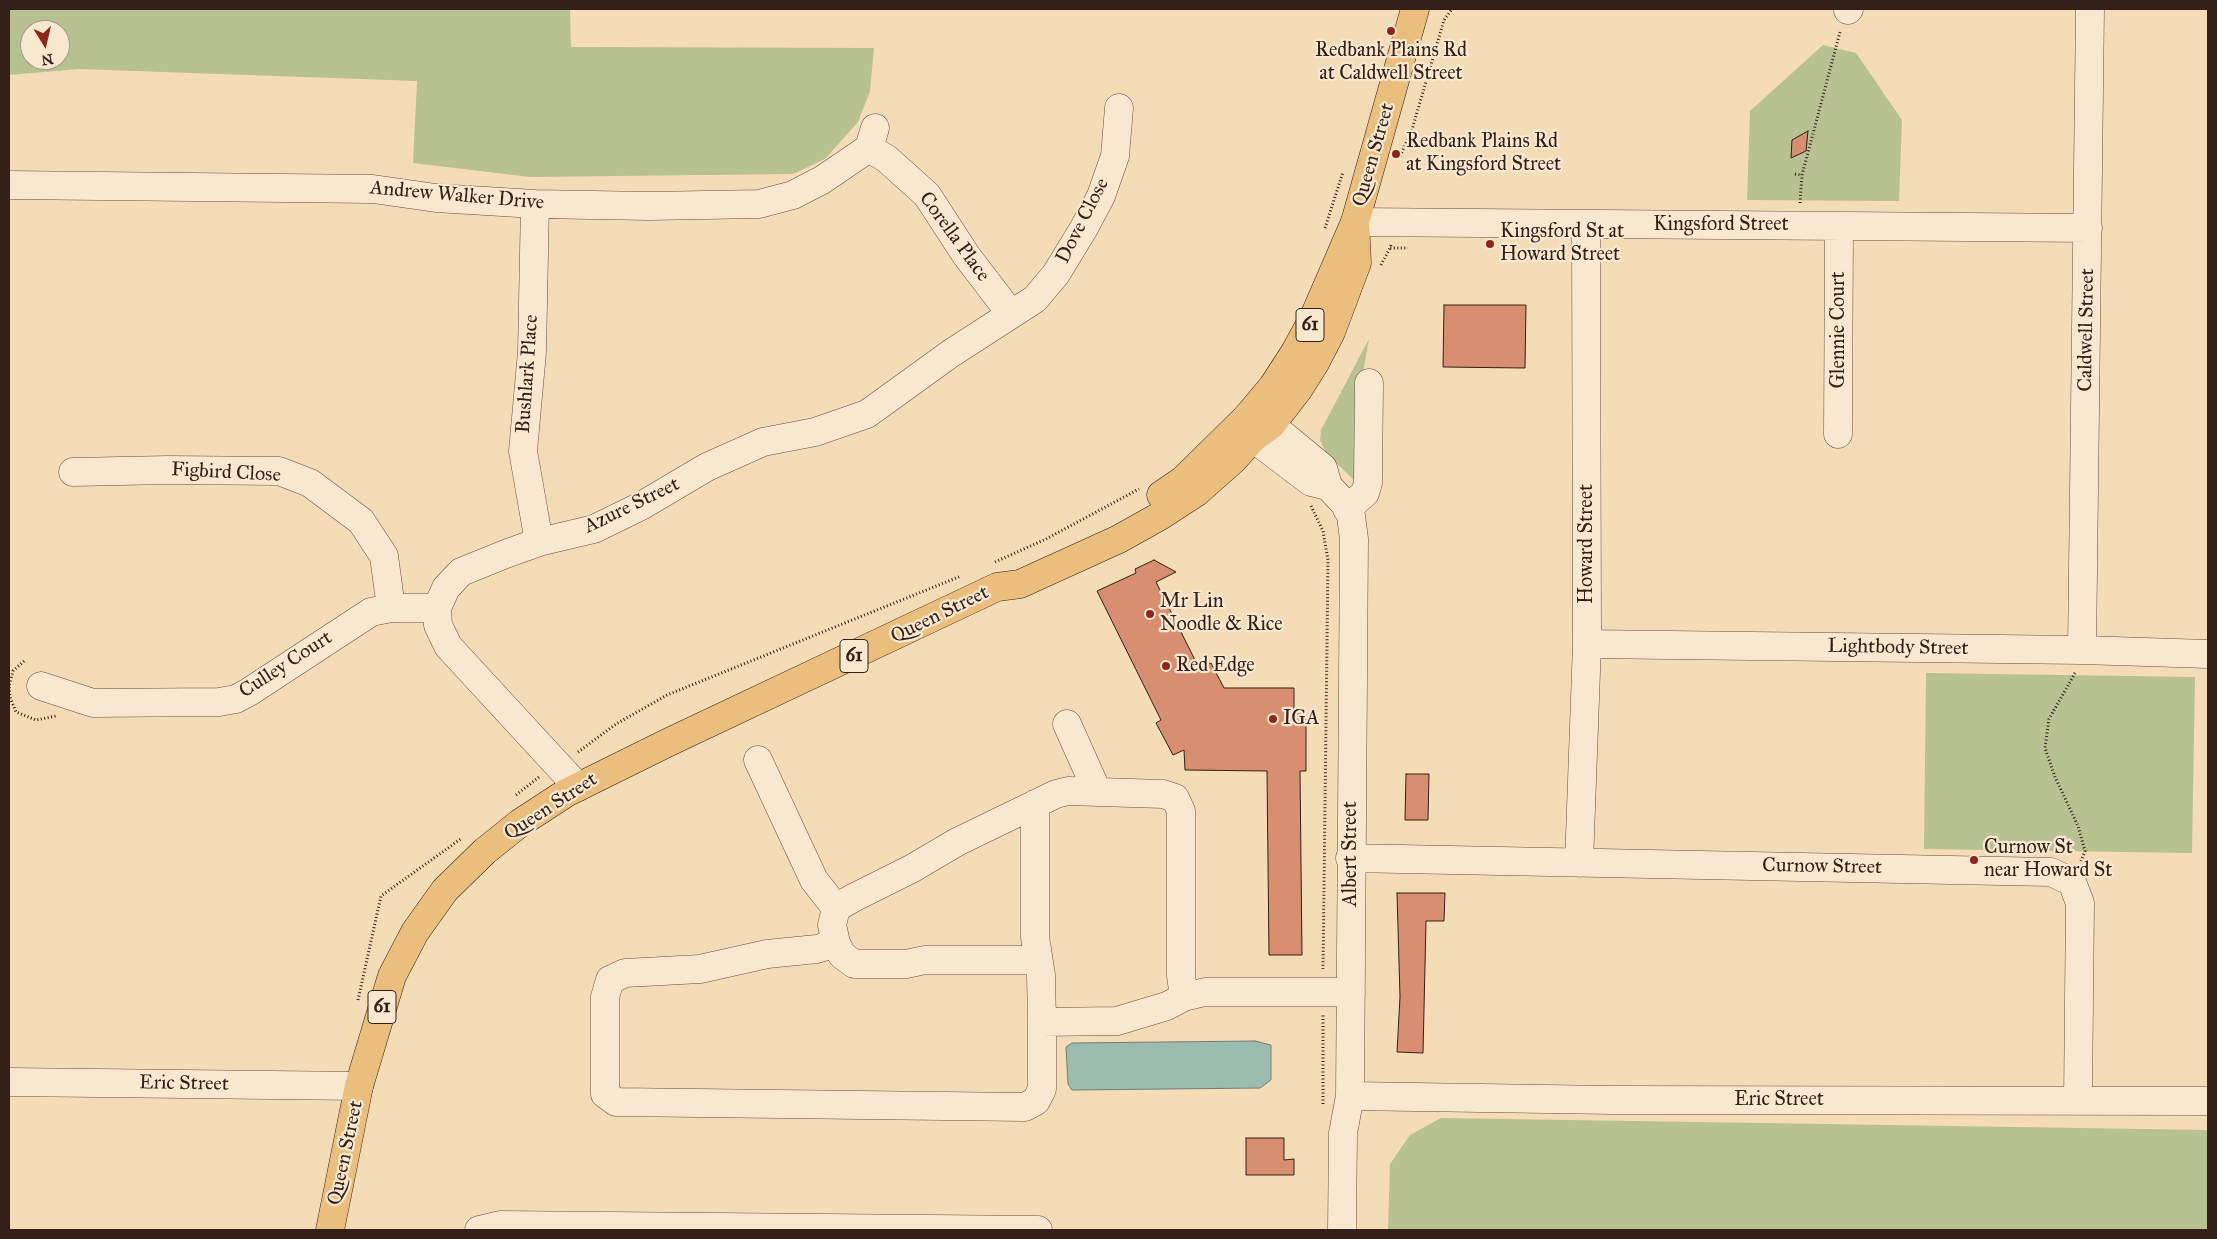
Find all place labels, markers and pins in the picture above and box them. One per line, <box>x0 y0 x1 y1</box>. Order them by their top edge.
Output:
marker: Redbank Plains Rd at Caldwell Street <box>1385 25 1397 37</box>
place label: Redbank Plains Rd at Caldwell Street <box>1315 39 1467 86</box>
place label: Redbank Plains Rd at Kingsford Street <box>1406 130 1561 177</box>
marker: Redbank Plains Rd at Kingsford Street <box>1390 148 1402 160</box>
place label: Kingsford St at Howard Street <box>1500 220 1624 267</box>
marker: Kingsford St at Howard Street <box>1484 238 1496 250</box>
place label: Mr Lin Noodle & Rice <box>1160 590 1283 637</box>
marker: Mr Lin Noodle & Rice <box>1144 608 1156 620</box>
place label: Red Edge <box>1176 654 1255 678</box>
marker: Red Edge <box>1160 660 1172 672</box>
place label: IGA <box>1283 707 1319 731</box>
marker: IGA <box>1267 713 1279 725</box>
place label: Curnow St near Howard St <box>1984 836 2112 883</box>
marker: Curnow St near Howard St <box>1968 854 1980 866</box>

